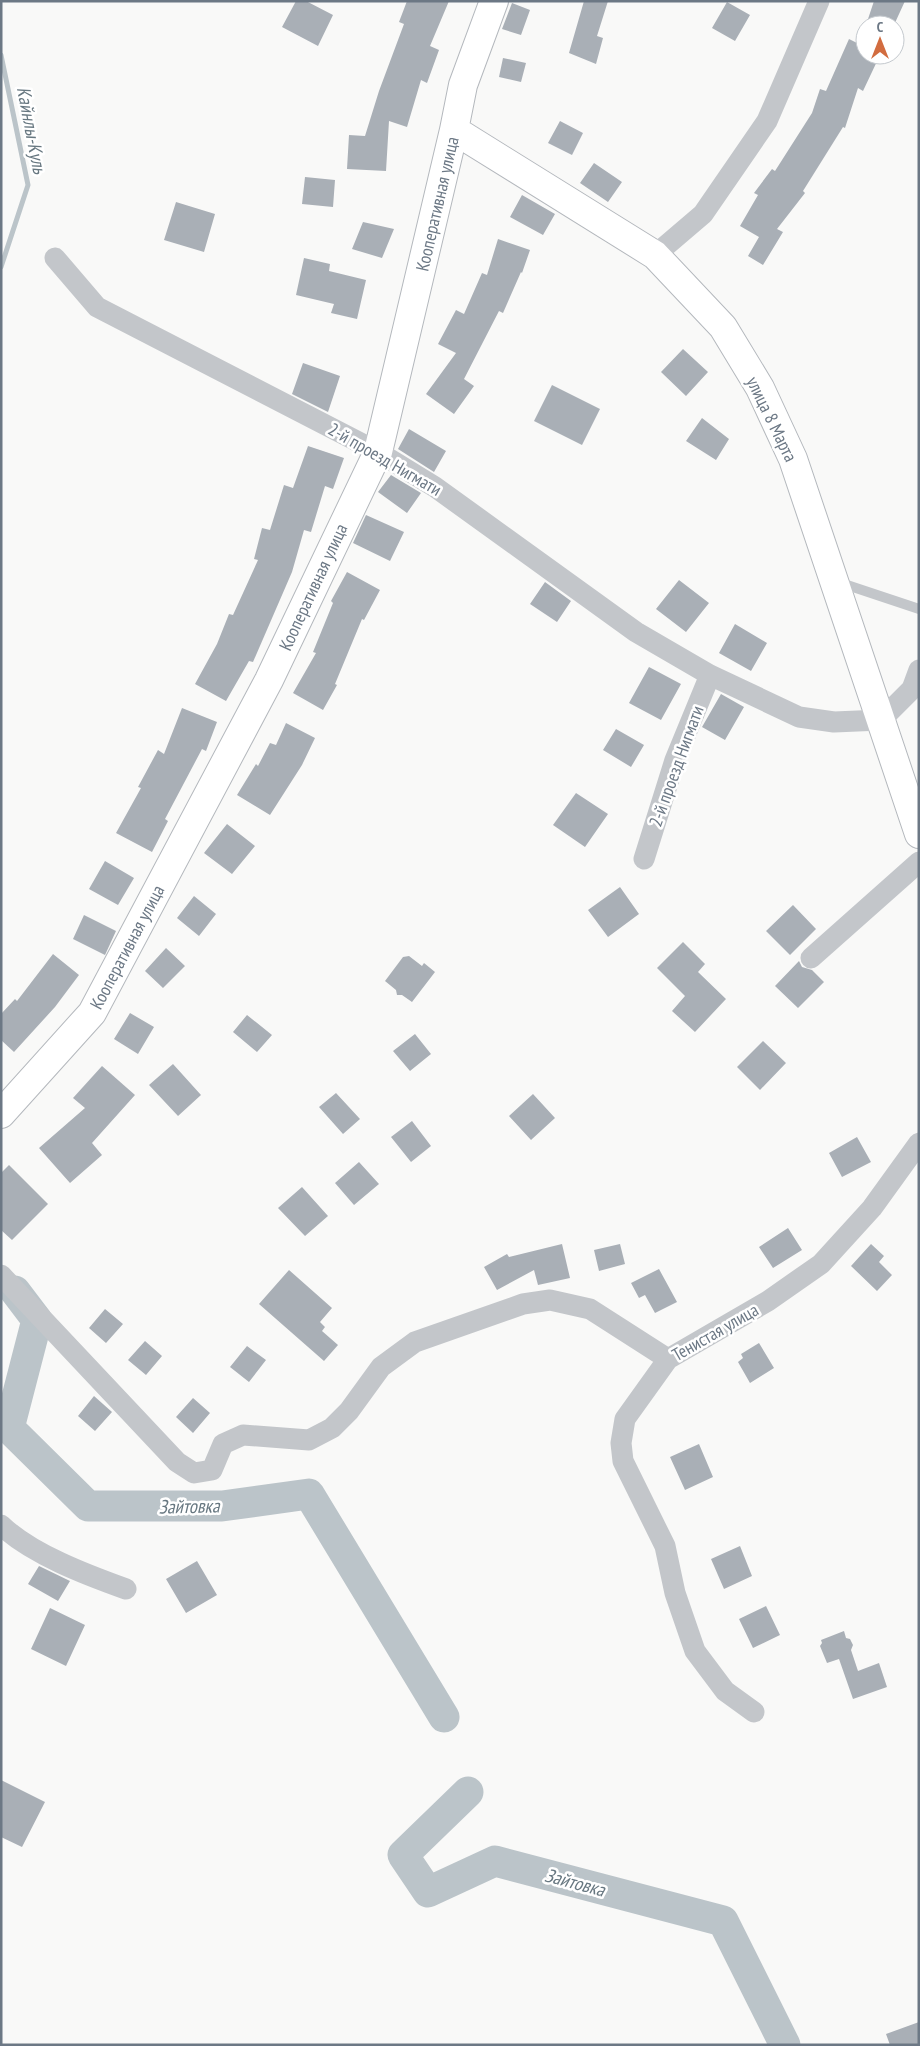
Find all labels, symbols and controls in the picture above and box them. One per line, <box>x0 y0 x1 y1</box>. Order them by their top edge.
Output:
north arrow <box>855 15 905 65</box>
text: С <box>877 18 884 36</box>
water label: Кайнлы-Куль <box>12 84 52 176</box>
street label: Кооперативная улица <box>410 135 464 273</box>
street label: улица 8 Марта <box>742 373 802 465</box>
street label: 2-й проезд Нигмати <box>324 417 446 501</box>
street label: Кооперативная улица <box>274 520 352 654</box>
street label: 2-й проезд Нигмати <box>643 702 709 830</box>
street label: Кооперативная улица <box>85 881 169 1013</box>
street label: Тенистая улица <box>668 1298 762 1366</box>
water label: Зайтовка <box>158 1493 221 1519</box>
water label: Зайтовка <box>543 1863 609 1902</box>

